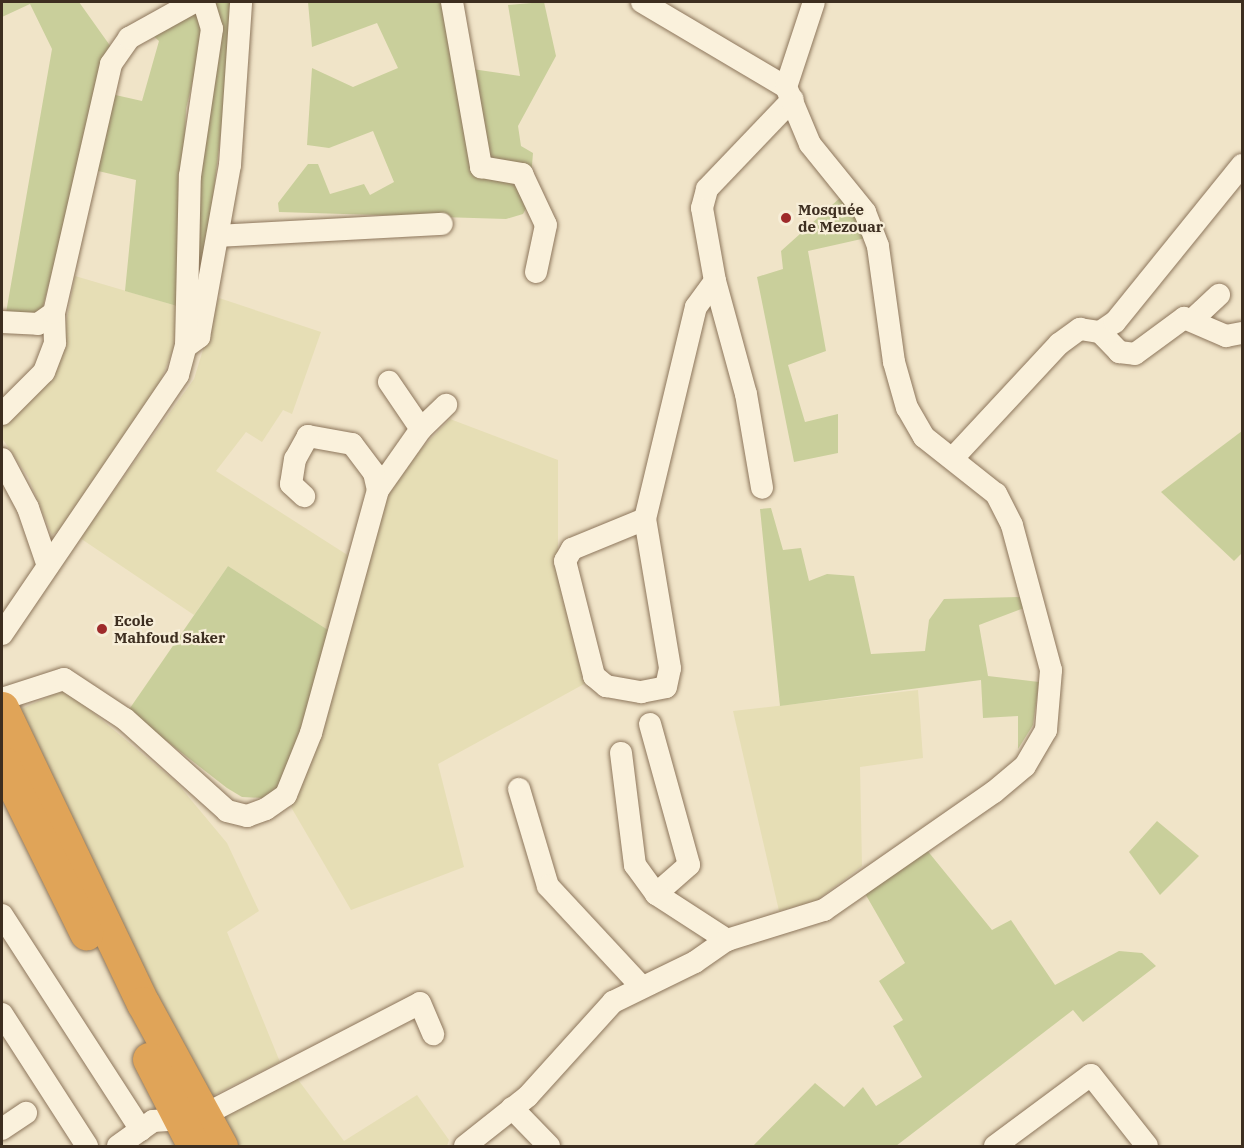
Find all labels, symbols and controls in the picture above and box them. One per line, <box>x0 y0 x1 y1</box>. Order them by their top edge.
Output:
place label: Mosquée de Mezouar <box>798 200 883 235</box>
marker: Mosquée de Mezouar <box>779 211 793 225</box>
place label: Ecole Mahfoud Saker <box>114 611 225 646</box>
marker: Ecole Mahfoud Saker <box>95 622 109 636</box>

